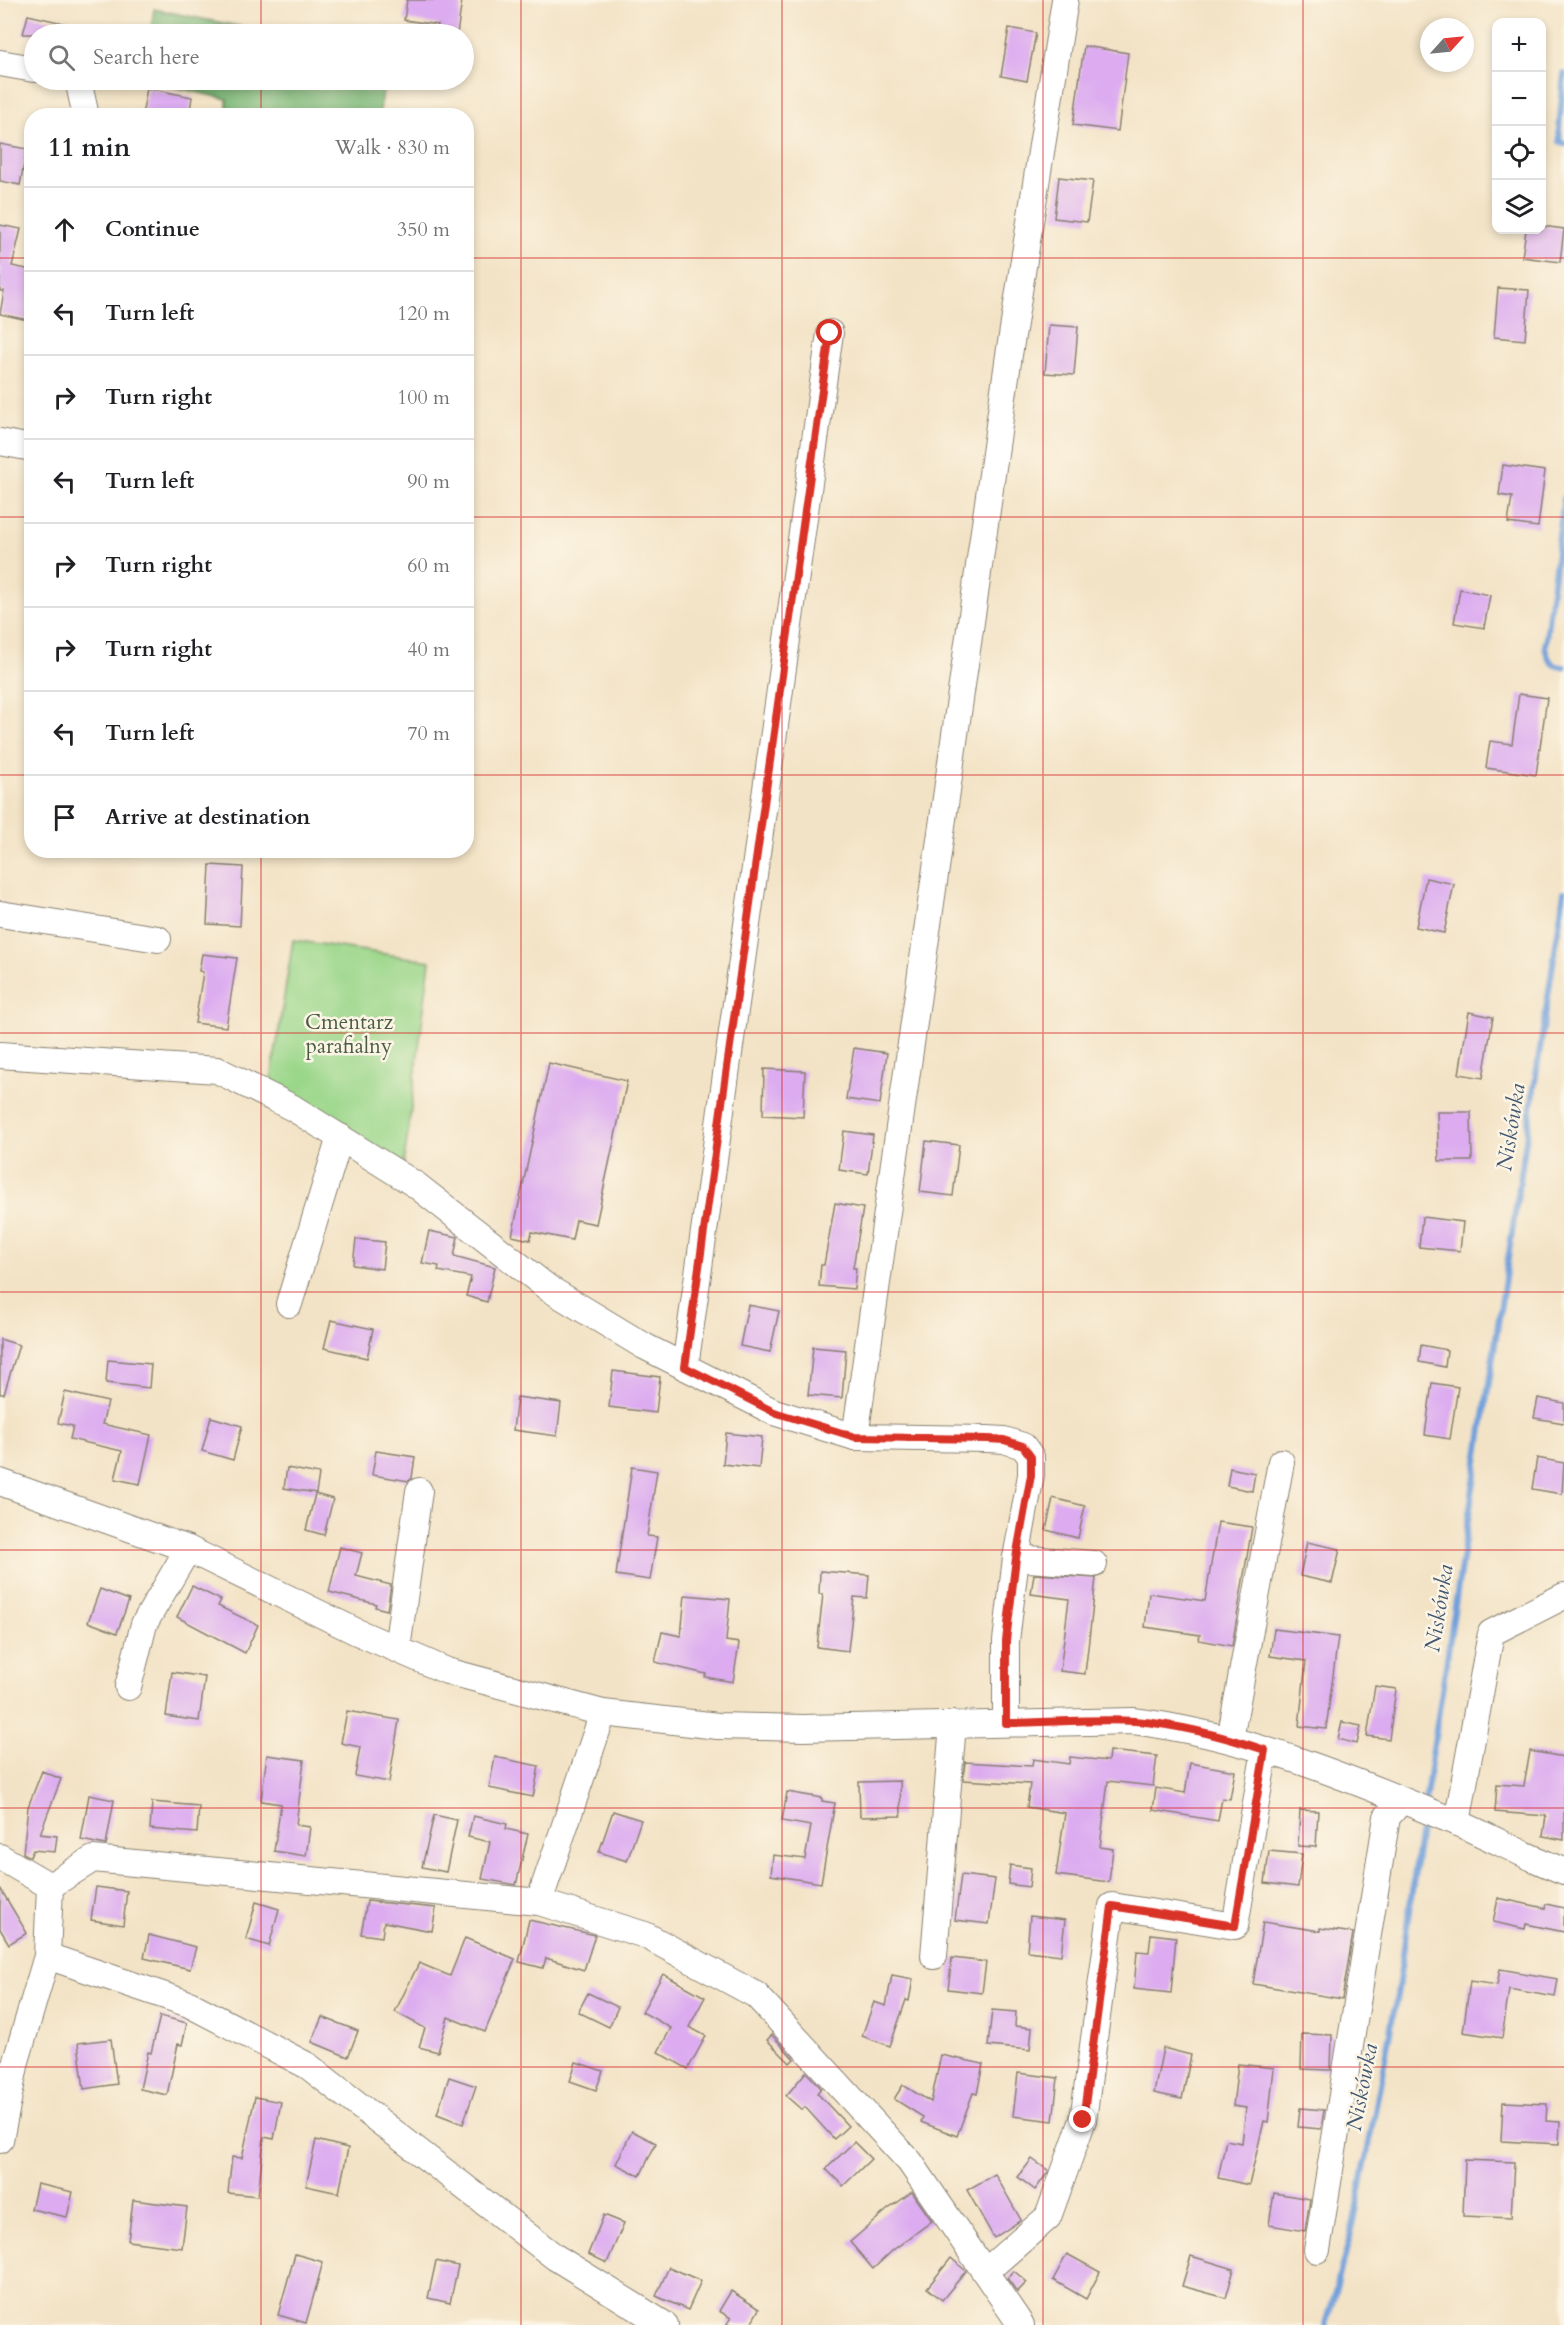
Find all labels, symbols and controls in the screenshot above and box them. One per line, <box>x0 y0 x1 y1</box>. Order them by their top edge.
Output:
north arrow <box>1420 18 1474 72</box>
map controls <box>1492 18 1546 234</box>
button: + <box>1492 18 1546 72</box>
search box <box>24 24 474 90</box>
icon: search <box>45 41 78 74</box>
text: Search here <box>93 42 200 72</box>
button: − <box>1492 72 1546 126</box>
button: locate <box>1492 126 1546 180</box>
text: 11 min <box>48 130 131 165</box>
text: Walk · 830 m <box>335 134 450 161</box>
button: layers <box>1492 180 1546 234</box>
icon: ahead <box>48 213 81 246</box>
text: Continue <box>105 214 200 244</box>
text: 350 m <box>397 216 450 243</box>
icon: left <box>48 297 81 330</box>
text: Turn left <box>105 298 194 328</box>
text: 120 m <box>397 300 450 327</box>
route start <box>816 319 842 345</box>
icon: right <box>48 381 81 414</box>
text: Turn right <box>105 382 212 412</box>
text: 100 m <box>397 384 450 411</box>
icon: left <box>48 465 81 498</box>
text: Turn left <box>105 466 194 496</box>
text: 90 m <box>407 468 450 495</box>
icon: right <box>48 549 81 582</box>
text: Turn right <box>105 550 212 580</box>
text: 60 m <box>407 552 450 579</box>
icon: right <box>48 633 81 666</box>
text: Turn right <box>105 634 212 664</box>
text: 40 m <box>407 636 450 663</box>
icon: left <box>48 717 81 750</box>
text: Turn left <box>105 718 194 748</box>
text: 70 m <box>407 720 450 747</box>
icon: arrive <box>48 801 81 834</box>
text: Arrive at destination <box>105 802 310 832</box>
park label: Cmentarz parafialny <box>305 1008 394 1061</box>
water label: Niskówka <box>1489 1081 1533 1173</box>
water label: Niskówka <box>1417 1562 1461 1654</box>
water label: Niskówka <box>1339 2041 1385 2133</box>
route end <box>1069 2106 1095 2132</box>

